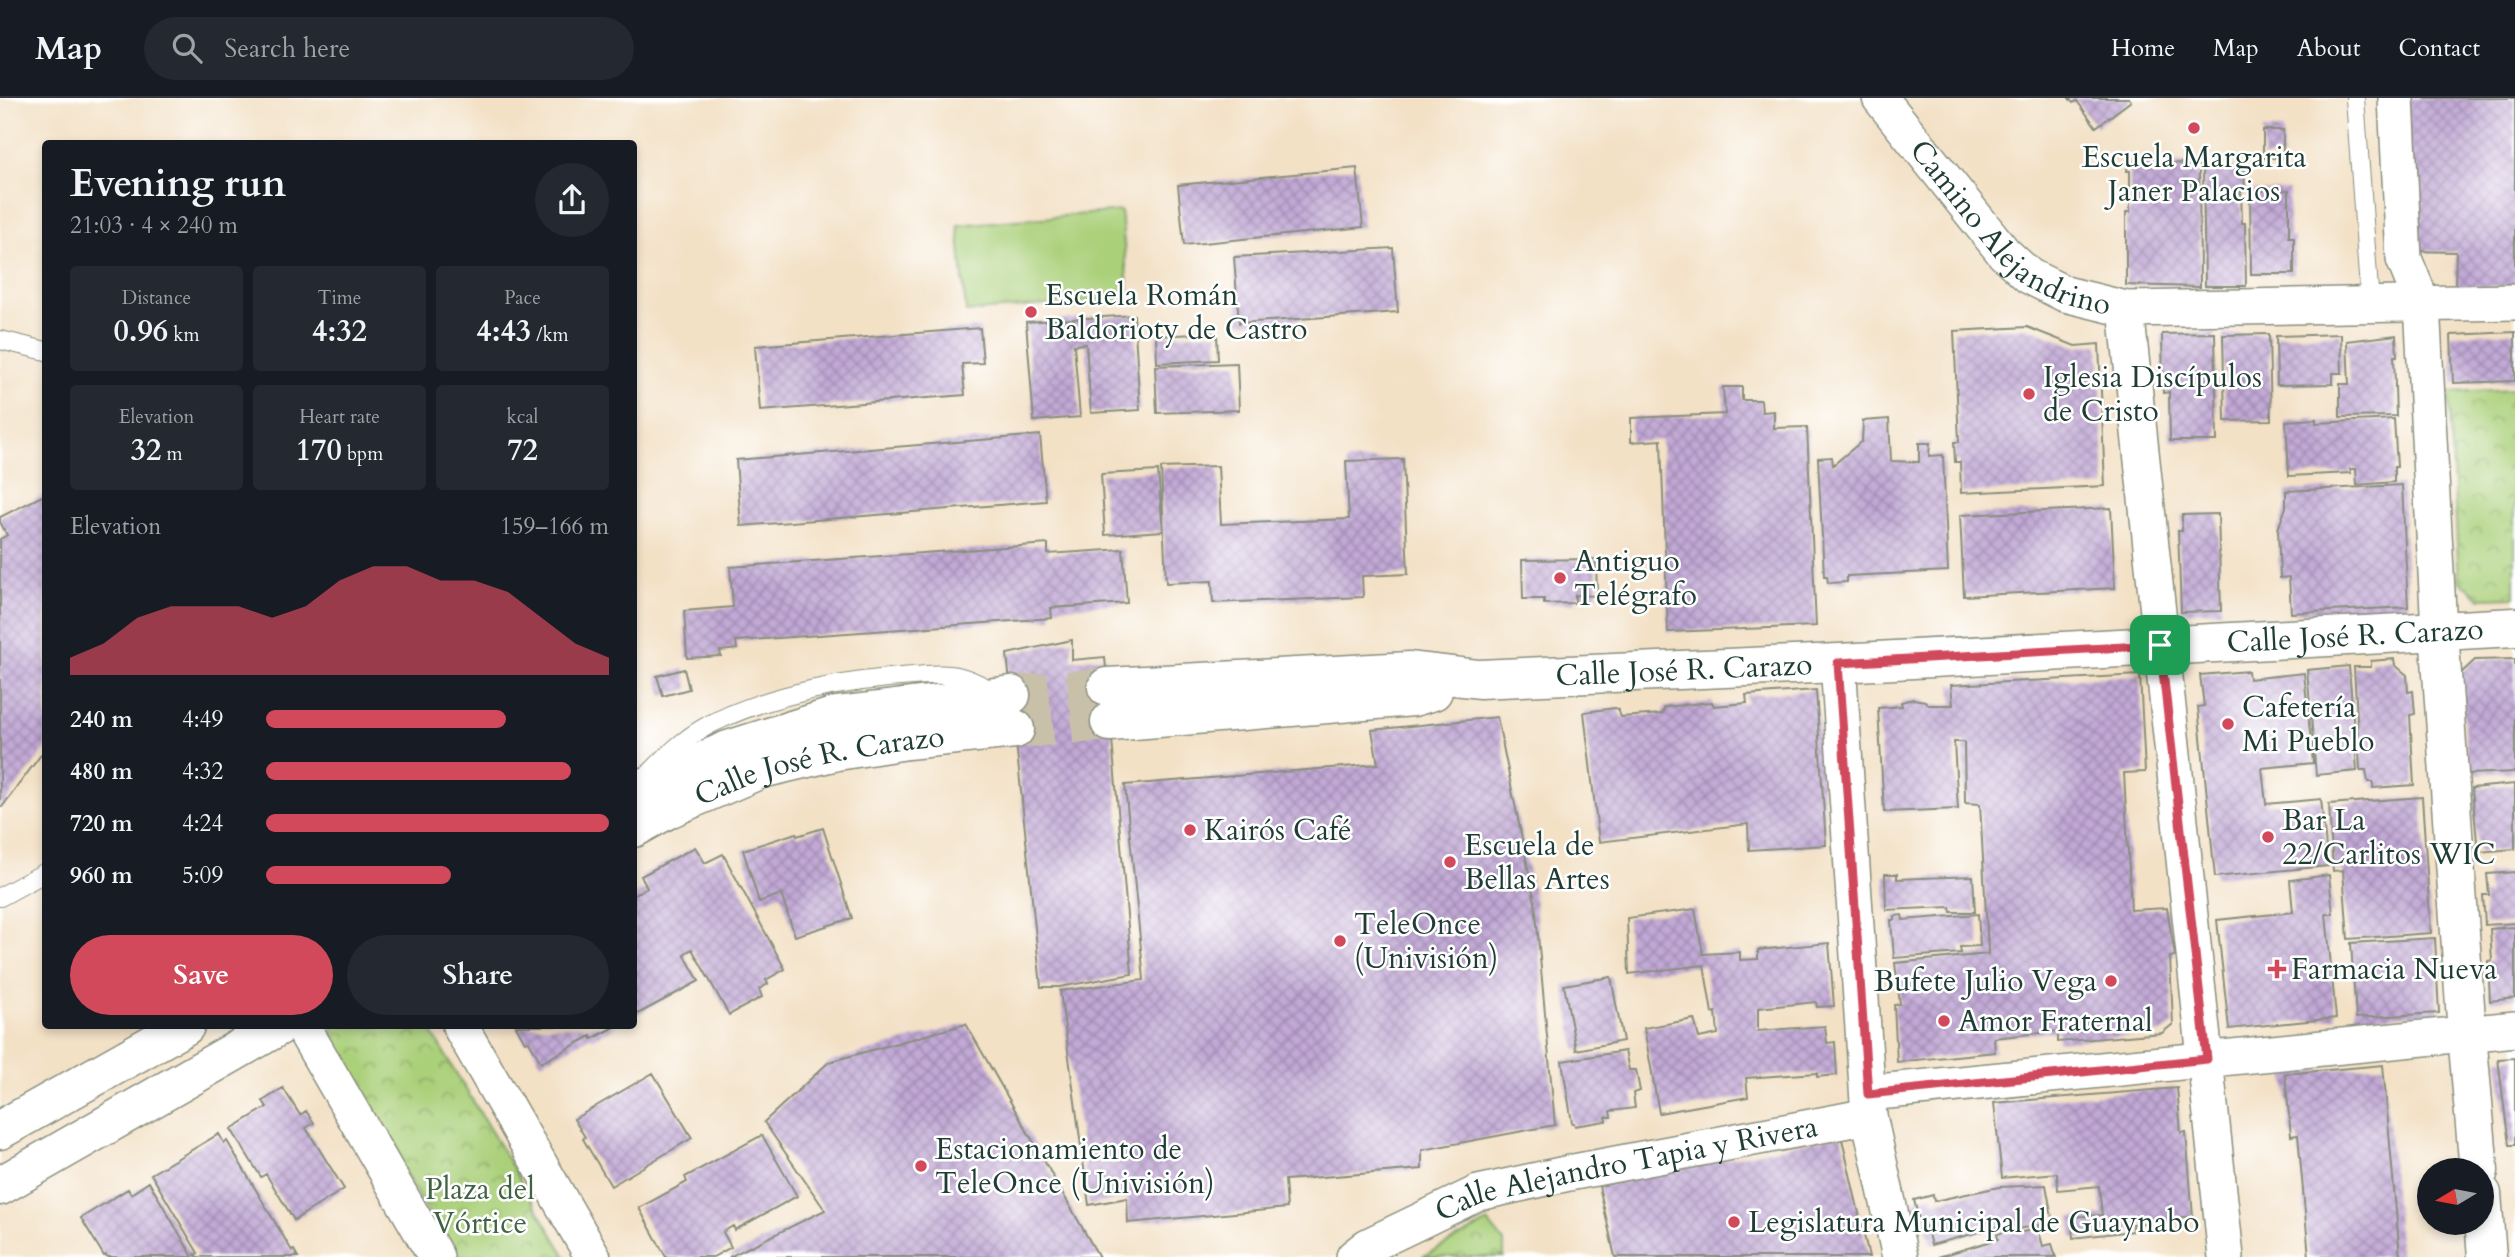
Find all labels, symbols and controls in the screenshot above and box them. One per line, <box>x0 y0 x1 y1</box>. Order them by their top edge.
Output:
search box <box>144 17 634 80</box>
text: Map <box>35 26 102 71</box>
icon: search <box>168 29 206 67</box>
text: Search here <box>224 31 350 66</box>
text: Home <box>2111 32 2175 65</box>
text: Map <box>2213 32 2259 65</box>
text: About <box>2297 32 2361 65</box>
text: Contact <box>2399 32 2480 65</box>
marker: Escuela Margarita Janer Palacios <box>2186 120 2202 136</box>
street label: Camino Alejandrino <box>1900 131 2115 326</box>
place label: Escuela Margarita Janer Palacios <box>2082 137 2306 212</box>
text: Evening run <box>70 158 286 210</box>
button: share <box>535 163 609 237</box>
text: 21:03 · 4 × 240 m <box>70 210 238 241</box>
place label: Escuela Román Baldorioty de Castro <box>1045 275 1307 350</box>
text: Distance <box>122 285 191 311</box>
text: Time <box>318 285 361 311</box>
text: Pace <box>504 285 541 311</box>
marker: Escuela Román Baldorioty de Castro <box>1023 304 1039 320</box>
text: 0.96 <box>113 311 168 352</box>
text: 4:32 <box>312 311 367 352</box>
text: 4:43 <box>476 311 531 352</box>
text: km <box>168 322 200 348</box>
text: /km <box>531 322 569 348</box>
place label: Iglesia Discípulos de Cristo <box>2043 357 2262 432</box>
marker: Iglesia Discípulos de Cristo <box>2021 386 2037 402</box>
text: Elevation <box>119 404 194 430</box>
text: Heart rate <box>299 404 380 430</box>
text: kcal <box>507 404 538 430</box>
text: 32 <box>131 430 161 471</box>
text: 170 <box>296 430 342 471</box>
text: 72 <box>507 430 538 471</box>
text: m <box>161 441 182 467</box>
text: bpm <box>342 441 383 467</box>
text: Elevation <box>70 511 161 542</box>
text: 159–166 m <box>500 511 609 542</box>
place label: Antiguo Telégrafo <box>1574 541 1697 616</box>
marker: Antiguo Telégrafo <box>1552 570 1568 586</box>
street label: Calle José R. Carazo <box>2226 609 2484 663</box>
pin <box>2130 615 2190 675</box>
icon: arrive <box>2141 626 2179 664</box>
street label: Calle José R. Carazo <box>1555 644 1813 697</box>
place label: Cafetería Mi Pueblo <box>2242 687 2375 762</box>
text: 240 m <box>70 704 133 735</box>
text: 4:49 <box>182 704 223 735</box>
street label: Calle José R. Carazo <box>688 716 946 816</box>
marker: Cafetería Mi Pueblo <box>2220 716 2236 732</box>
text: 480 m <box>70 756 133 787</box>
text: 4:32 <box>182 756 223 787</box>
place label: Bar La 22/Carlitos WIC <box>2282 800 2495 875</box>
text: 720 m <box>70 808 133 839</box>
text: 4:24 <box>182 808 223 839</box>
place label: Kairós Café <box>1204 810 1352 851</box>
marker: Kairós Café <box>1182 822 1198 838</box>
place label: Escuela de Bellas Artes <box>1464 825 1610 900</box>
marker: Bar La 22/Carlitos WIC <box>2260 829 2276 845</box>
marker: Escuela de Bellas Artes <box>1442 854 1458 870</box>
text: 960 m <box>70 860 133 891</box>
text: 5:09 <box>182 860 223 891</box>
place label: TeleOnce (Univisión) <box>1354 904 1498 979</box>
marker: TeleOnce (Univisión) <box>1332 933 1348 949</box>
button: Save <box>70 935 333 1015</box>
button: Share <box>347 935 609 1015</box>
place label: Farmacia Nueva <box>2291 949 2497 990</box>
place label: Bufete Julio Vega <box>1874 961 2097 1002</box>
marker: Farmacia Nueva <box>2269 961 2285 977</box>
marker: Bufete Julio Vega <box>2103 973 2119 989</box>
place label: Amor Fraternal <box>1958 1001 2153 1042</box>
marker: Amor Fraternal <box>1936 1013 1952 1029</box>
street label: Calle Alejandro Tapia y Rivera <box>1428 1106 1821 1232</box>
place label: Estacionamiento de TeleOnce (Univisión) <box>935 1129 1215 1204</box>
marker: Estacionamiento de TeleOnce (Univisión) <box>913 1158 929 1174</box>
north arrow <box>2417 1158 2494 1236</box>
map controls <box>2417 1158 2494 1235</box>
park label: Plaza del Vórtice <box>425 1169 535 1244</box>
place label: Legislatura Municipal de Guaynabo <box>1748 1202 2200 1243</box>
marker: Legislatura Municipal de Guaynabo <box>1726 1214 1742 1230</box>

